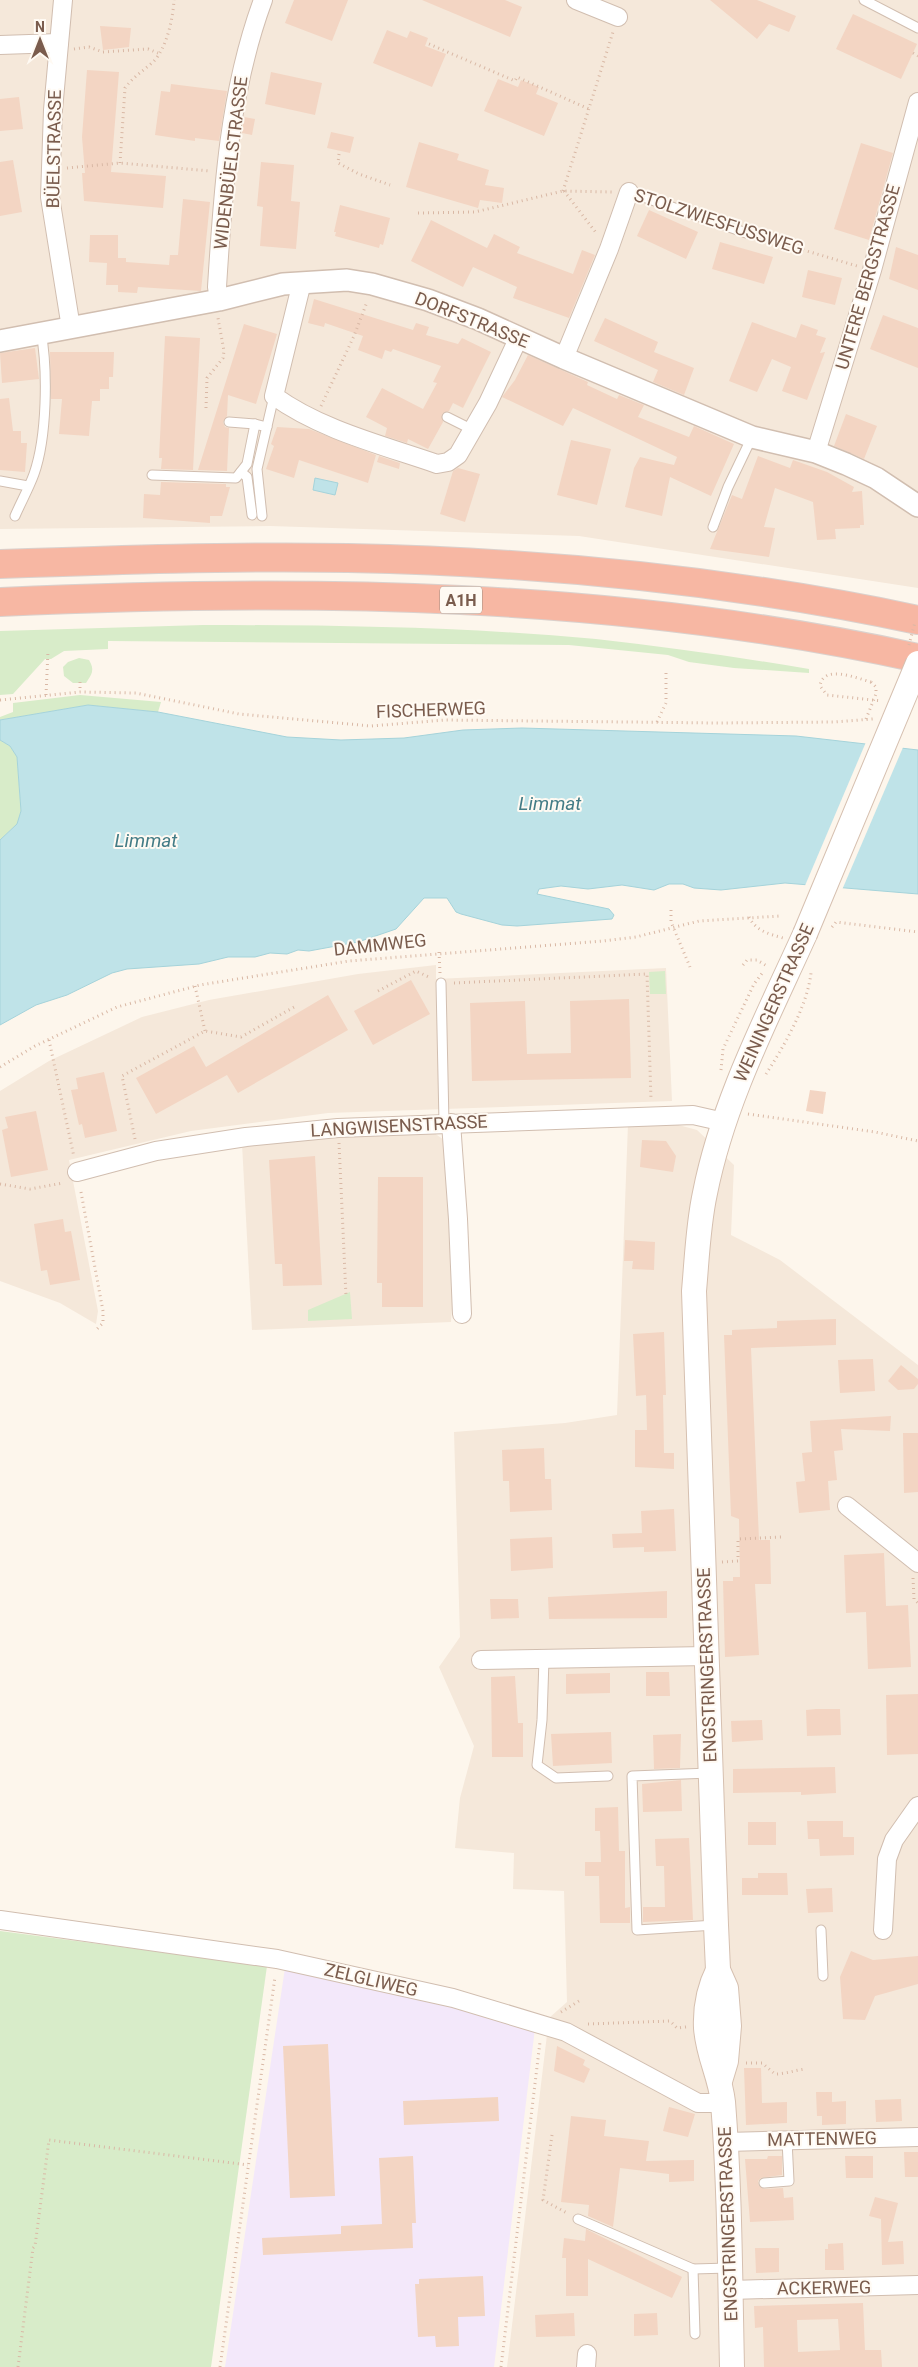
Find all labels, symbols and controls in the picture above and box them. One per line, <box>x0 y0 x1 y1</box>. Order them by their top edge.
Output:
north arrow <box>15 15 65 65</box>
text: N <box>35 19 45 35</box>
street label: WIDENBÜELSTRASSE <box>209 75 252 251</box>
street label: BÜELSTRASSE <box>42 89 65 209</box>
street label: UNTERE BERGSTRASSE <box>831 182 904 372</box>
street label: STOLZWIESFUSSWEG <box>632 184 807 259</box>
street label: DORFSTRASSE <box>412 287 532 352</box>
road number: A1H <box>440 586 482 614</box>
street label: FISCHERWEG <box>376 697 486 722</box>
water label: Limmat <box>519 792 582 815</box>
water label: Limmat <box>115 829 178 852</box>
street label: WEININGERSTRASSE <box>729 920 818 1085</box>
street label: DAMMWEG <box>332 929 427 960</box>
street label: LANGWISENSTRASSE <box>310 1110 488 1141</box>
street label: ENGSTRINGERSTRASSE <box>693 1567 720 1763</box>
street label: ZELGLIWEG <box>322 1959 420 2000</box>
street label: ENGSTRINGERSTRASSE <box>714 2126 741 2322</box>
street label: MATTENWEG <box>767 2127 877 2150</box>
street label: ACKERWEG <box>777 2276 871 2299</box>

